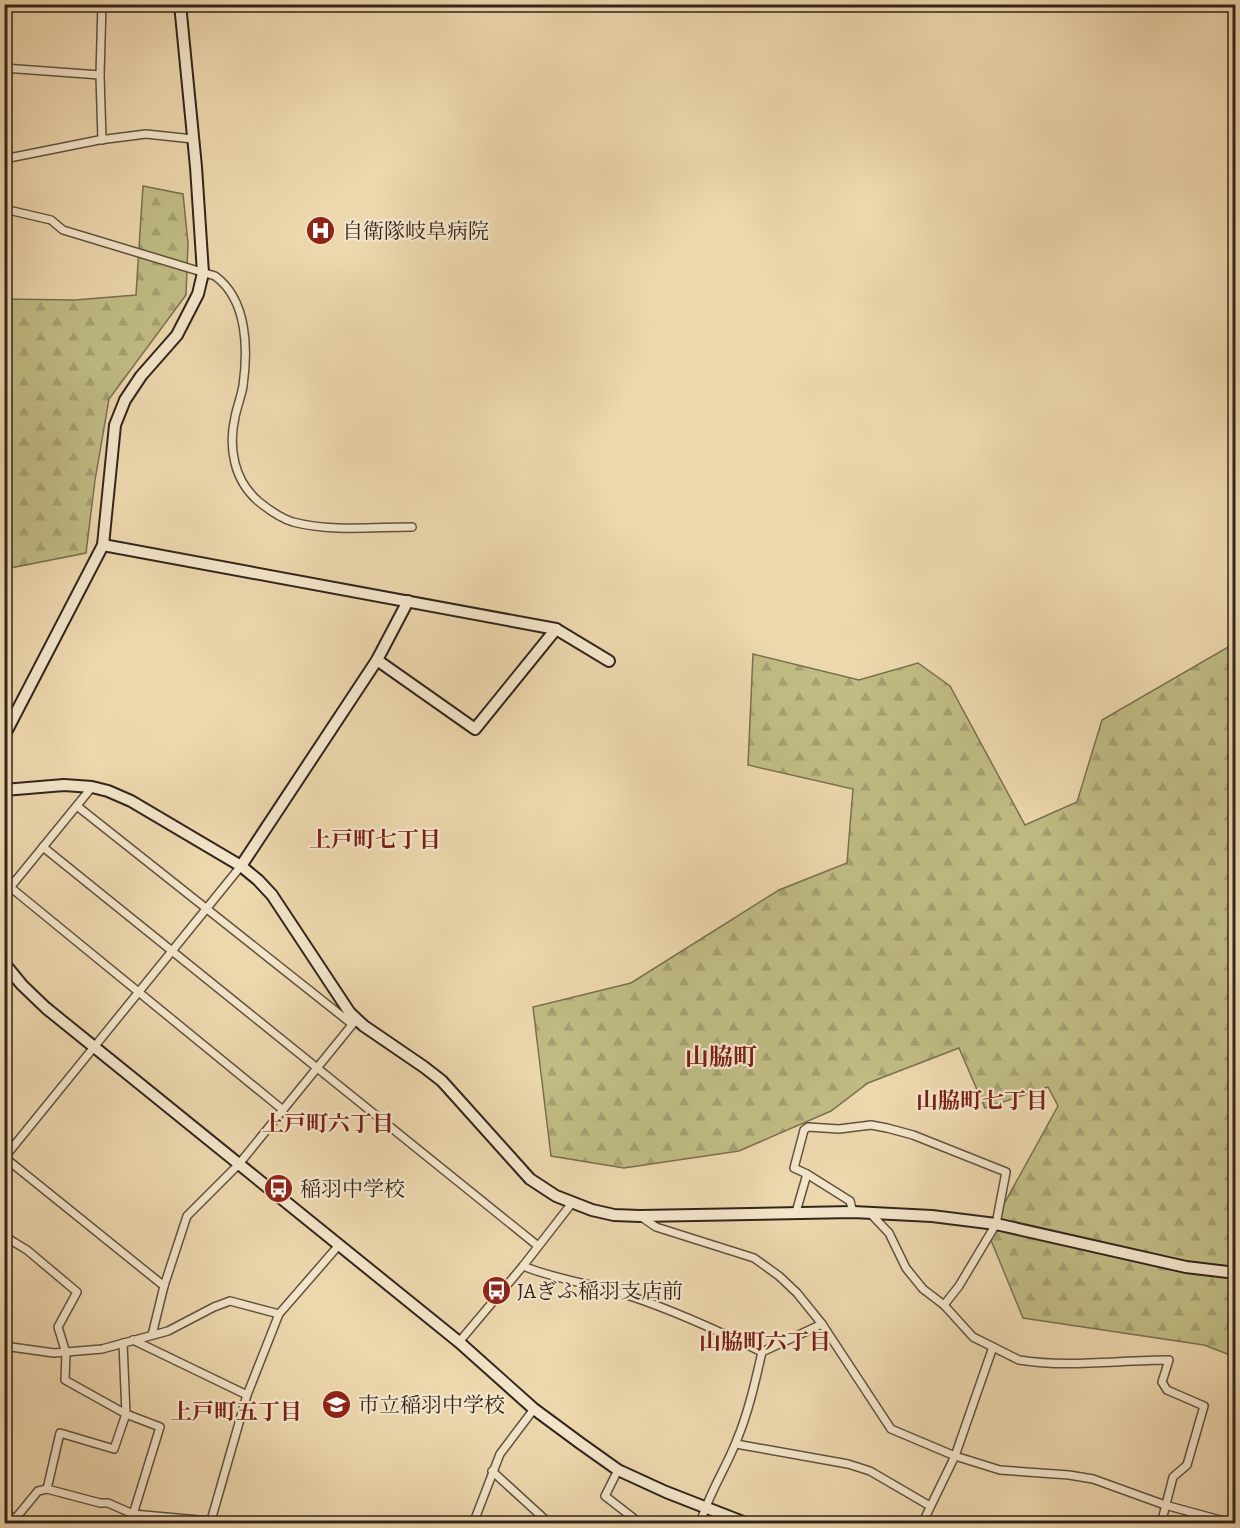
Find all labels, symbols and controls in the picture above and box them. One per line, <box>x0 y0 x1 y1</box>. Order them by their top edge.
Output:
hospital icon: 自衛隊岐阜病院 <box>305 215 337 247</box>
place label: 自衛隊岐阜病院 <box>342 217 489 245</box>
district label: 上戸町七丁目 <box>309 825 441 855</box>
district label: 山脇町 <box>685 1041 757 1073</box>
district label: 山脇町七丁目 <box>916 1086 1048 1116</box>
district label: 上戸町六丁目 <box>262 1109 394 1139</box>
bus stop icon: 稲羽中学校 <box>263 1173 295 1205</box>
place label: 稲羽中学校 <box>300 1175 405 1203</box>
bus stop icon: JAぎふ稲羽支店前 <box>480 1275 512 1307</box>
place label: JAぎふ稲羽支店前 <box>517 1277 683 1305</box>
district label: 山脇町六丁目 <box>699 1327 831 1357</box>
school or university icon: 市立稲羽中学校 <box>321 1389 353 1421</box>
place label: 市立稲羽中学校 <box>358 1391 505 1419</box>
district label: 上戸町五丁目 <box>170 1397 302 1427</box>

